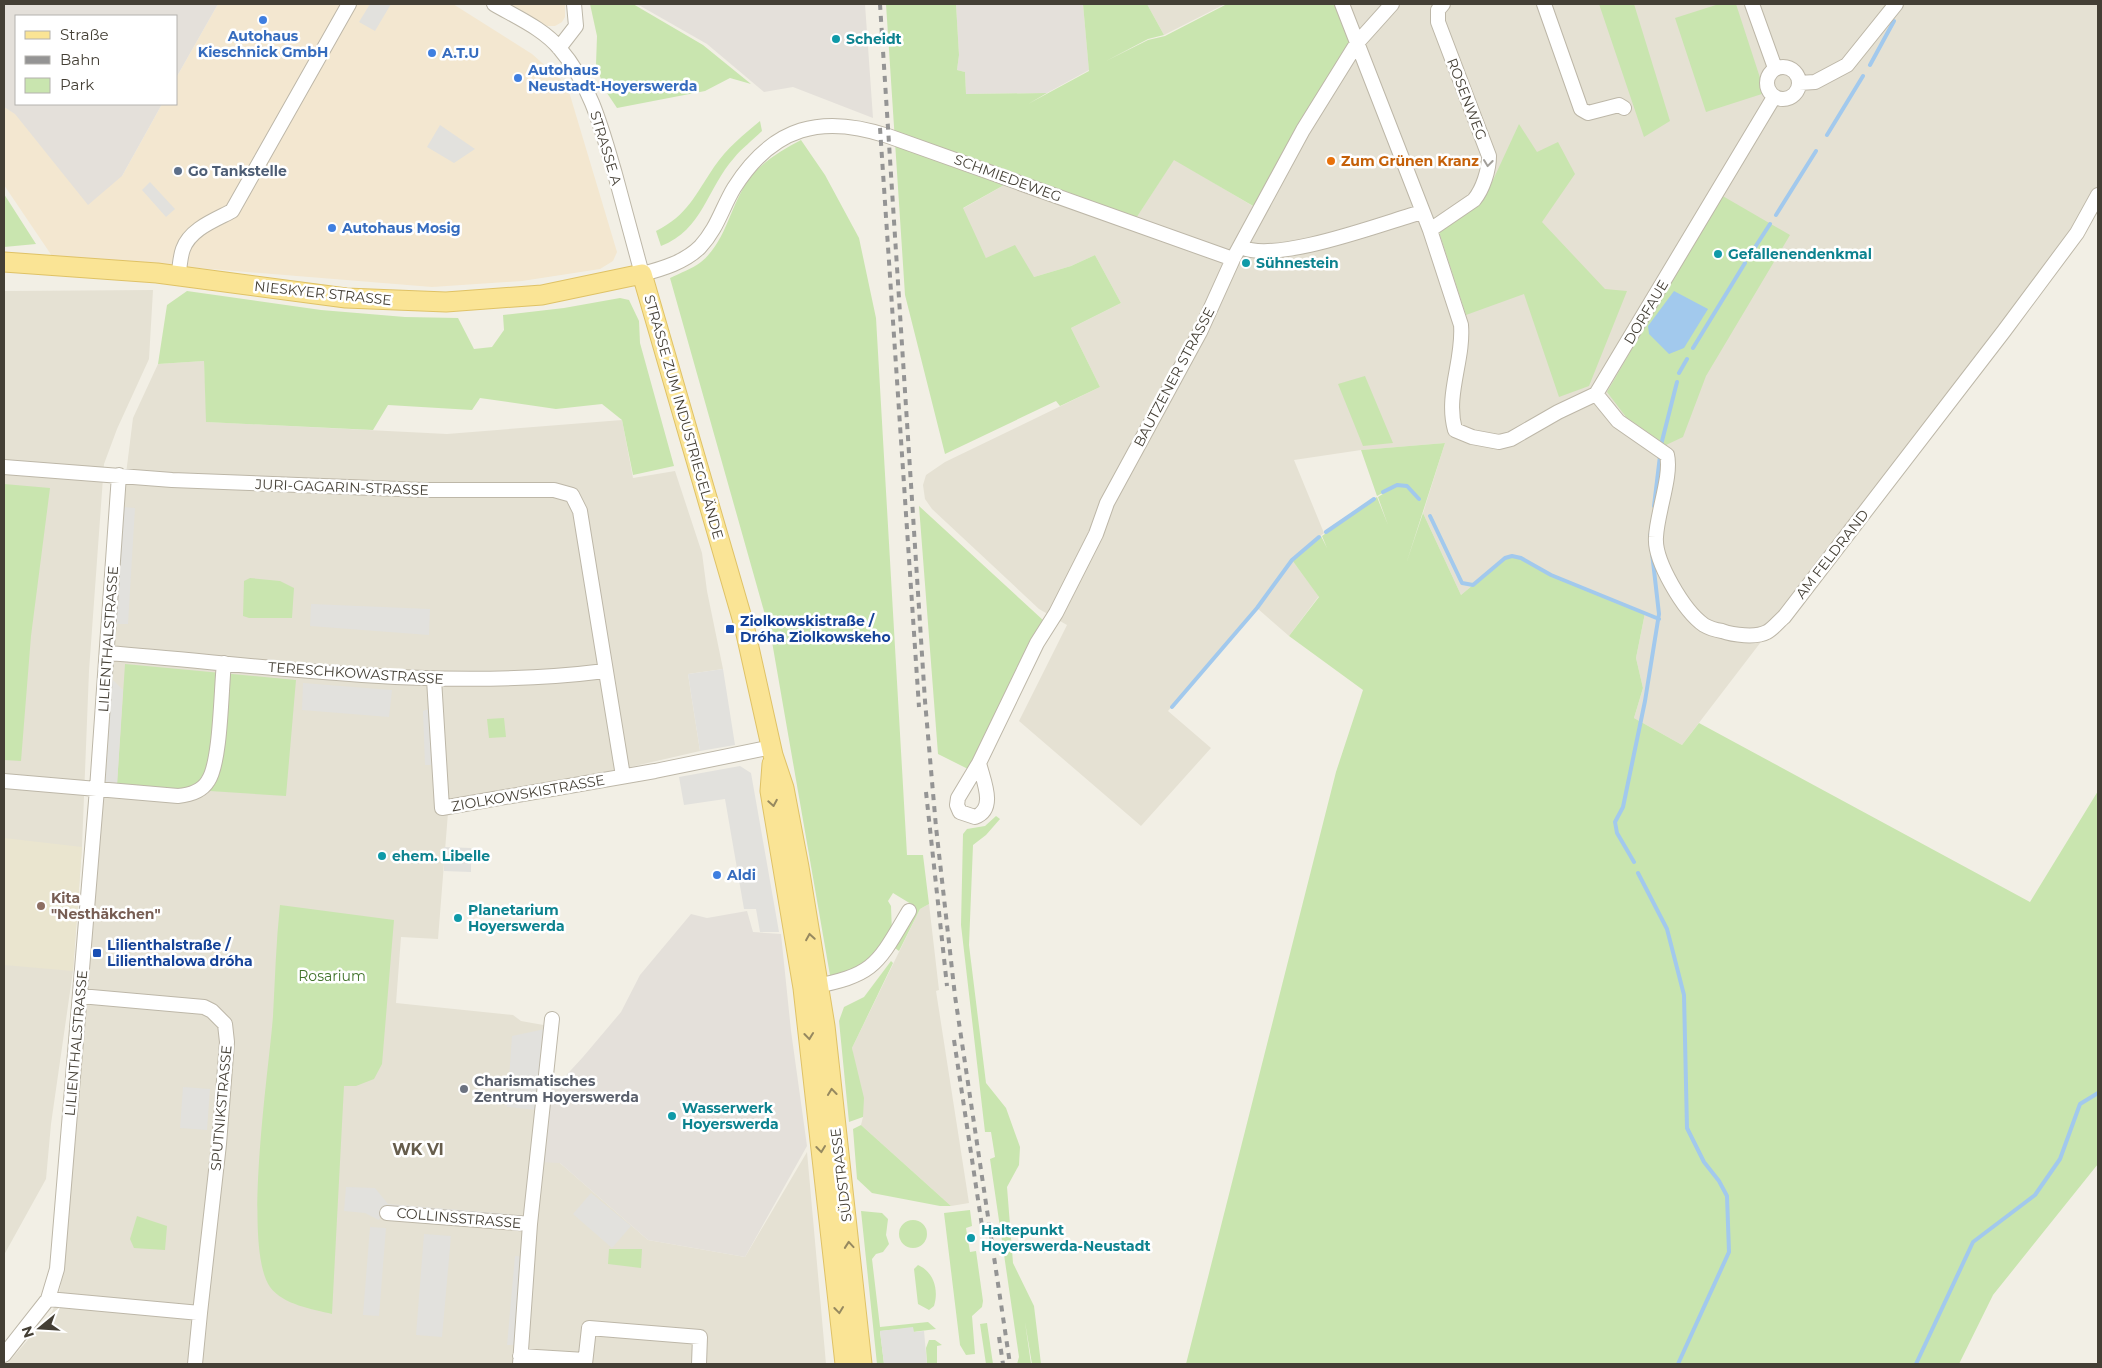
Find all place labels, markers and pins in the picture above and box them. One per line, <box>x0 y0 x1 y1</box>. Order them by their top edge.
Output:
marker: Autohaus Kieschnick GmbH <box>257 14 269 26</box>
place label: Autohaus Kieschnick GmbH <box>198 27 328 61</box>
place label: Scheidt <box>846 30 902 48</box>
marker: Scheidt <box>830 33 842 45</box>
place label: A.T.U <box>441 44 479 62</box>
marker: A.T.U <box>426 47 438 59</box>
place label: Autohaus Neustadt-Hoyerswerda <box>527 61 697 95</box>
marker: Autohaus Neustadt-Hoyerswerda <box>512 72 524 84</box>
place label: Zum Grünen Kranz <box>1341 152 1479 170</box>
marker: Zum Grünen Kranz <box>1325 155 1337 167</box>
place label: Go Tankstelle <box>188 162 287 180</box>
marker: Go Tankstelle <box>172 165 184 177</box>
place label: Autohaus Mosig <box>341 219 461 237</box>
marker: Autohaus Mosig <box>326 222 338 234</box>
place label: Gefallenendenkmal <box>1728 245 1872 263</box>
marker: Gefallenendenkmal <box>1712 248 1724 260</box>
place label: Sühnestein <box>1256 254 1339 272</box>
marker: Sühnestein <box>1240 257 1252 269</box>
place label: Ziolkowskistraße / Dróha Ziolkowskeho <box>740 612 891 646</box>
marker: Ziolkowskistraße / Dróha Ziolkowskeho <box>724 623 736 635</box>
place label: ehem. Libelle <box>392 847 490 865</box>
marker: ehem. Libelle <box>376 850 388 862</box>
place label: Aldi <box>726 866 756 884</box>
marker: Aldi <box>711 869 723 881</box>
place label: Kita "Nesthäkchen" <box>51 889 161 923</box>
marker: Kita "Nesthäkchen" <box>35 900 47 912</box>
place label: Planetarium Hoyerswerda <box>468 901 565 935</box>
marker: Planetarium Hoyerswerda <box>452 912 464 924</box>
place label: Lilienthalstraße / Lilienthalowa dróha <box>107 936 253 970</box>
marker: Lilienthalstraße / Lilienthalowa dróha <box>91 947 103 959</box>
place label: Charismatisches Zentrum Hoyerswerda <box>474 1072 639 1106</box>
marker: Charismatisches Zentrum Hoyerswerda <box>458 1083 470 1095</box>
place label: Wasserwerk Hoyerswerda <box>682 1099 779 1133</box>
marker: Wasserwerk Hoyerswerda <box>666 1110 678 1122</box>
place label: Haltepunkt Hoyerswerda-Neustadt <box>981 1221 1151 1255</box>
marker: Haltepunkt Hoyerswerda-Neustadt <box>965 1232 977 1244</box>

